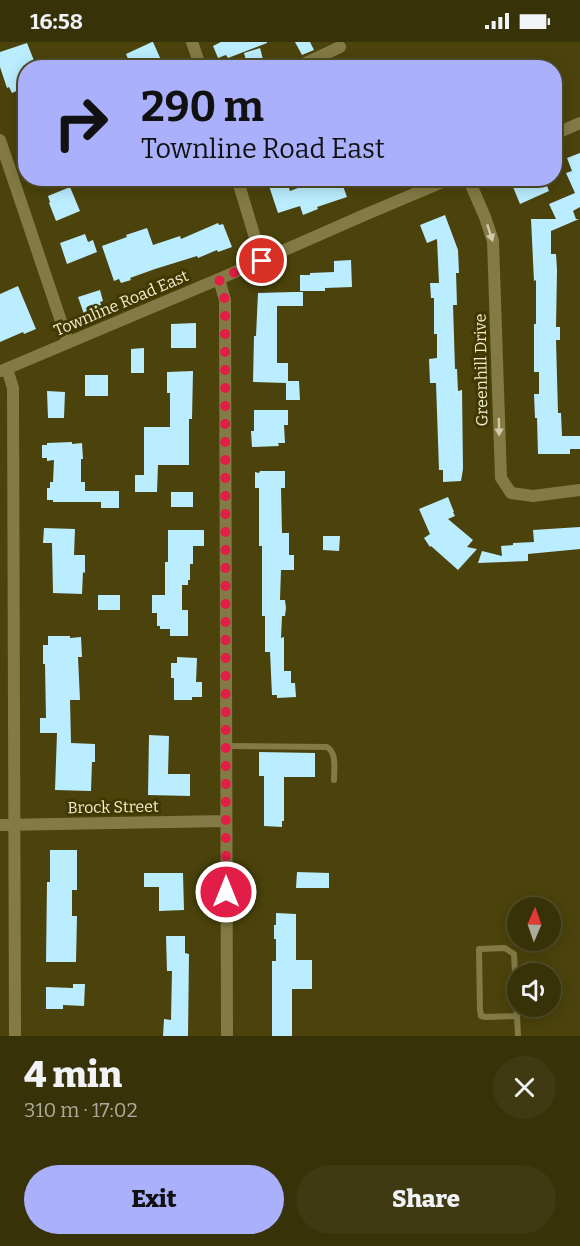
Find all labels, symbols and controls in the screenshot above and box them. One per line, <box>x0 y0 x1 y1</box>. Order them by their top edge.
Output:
text: 16:58 <box>30 8 83 35</box>
text: 290 m <box>141 82 264 132</box>
icon: right <box>42 84 120 162</box>
text: Townline Road East <box>141 133 385 165</box>
one-way arrow <box>486 224 495 242</box>
pin <box>236 235 287 286</box>
icon: arrive <box>245 244 278 277</box>
street label: Townline Road East <box>51 266 191 340</box>
street label: Greenhill Drive <box>471 313 491 427</box>
one-way arrow <box>494 417 503 436</box>
street label: Brock Street <box>67 797 159 817</box>
position arrow <box>194 860 258 924</box>
north arrow <box>507 897 561 951</box>
map controls <box>507 897 561 1017</box>
button: sound <box>507 963 561 1017</box>
text: 4 min <box>24 1053 122 1097</box>
button: close <box>493 1056 556 1119</box>
text: 310 m · 17:02 <box>24 1098 138 1122</box>
button: Exit <box>24 1165 284 1234</box>
button: Share <box>296 1165 556 1234</box>

